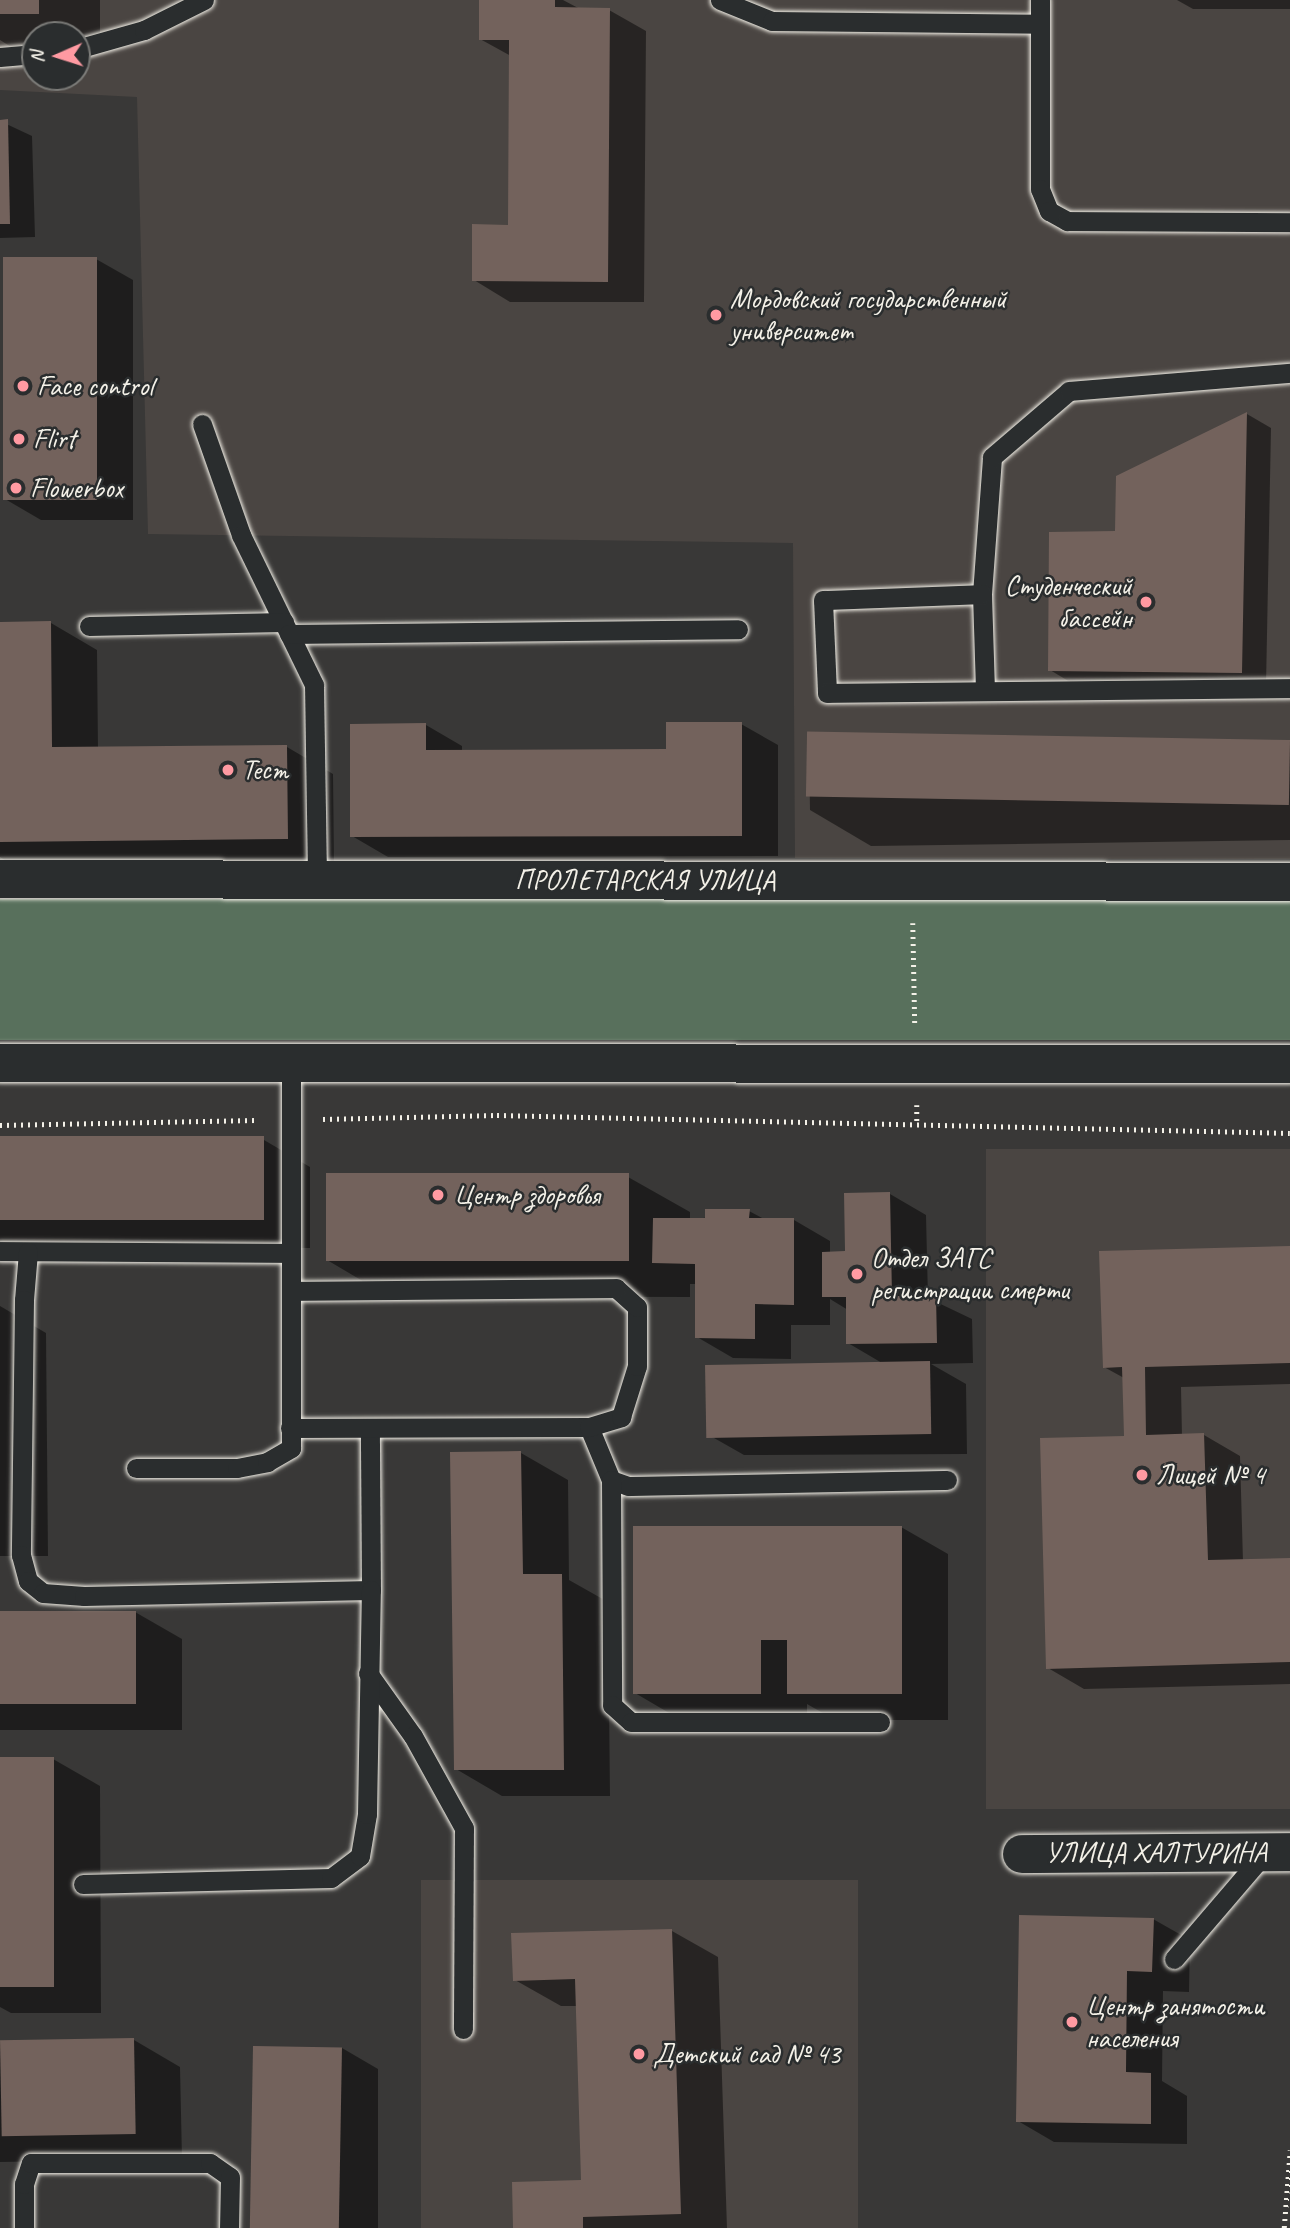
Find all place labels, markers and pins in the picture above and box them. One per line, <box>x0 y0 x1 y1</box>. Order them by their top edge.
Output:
place label: Мордовский государственный университет <box>730 282 1006 348</box>
marker: Мордовский государственный университет <box>708 307 724 323</box>
place label: Face control <box>37 369 153 403</box>
marker: Face control <box>15 378 31 394</box>
place label: Flirt <box>33 422 76 456</box>
marker: Flirt <box>11 431 27 447</box>
place label: Flowerbox <box>30 471 123 505</box>
marker: Flowerbox <box>8 480 24 496</box>
place label: Студенческий бассейн <box>1005 569 1132 635</box>
marker: Студенческий бассейн <box>1138 594 1154 610</box>
place label: Тест <box>242 753 288 787</box>
marker: Тест <box>220 762 236 778</box>
place label: Центр здоровья <box>454 1178 600 1212</box>
marker: Центр здоровья <box>428 1185 448 1205</box>
place label: Отдел ЗАГС регистрации смерти <box>871 1241 1071 1307</box>
marker: Отдел ЗАГС регистрации смерти <box>849 1266 865 1282</box>
place label: Лицей № 4 <box>1156 1458 1265 1492</box>
marker: Лицей № 4 <box>1134 1467 1150 1483</box>
place label: Центр занятости населения <box>1086 1989 1262 2055</box>
marker: Центр занятости населения <box>1064 2014 1080 2030</box>
place label: Детский сад № 43 <box>653 2037 840 2071</box>
marker: Детский сад № 43 <box>631 2046 647 2062</box>

